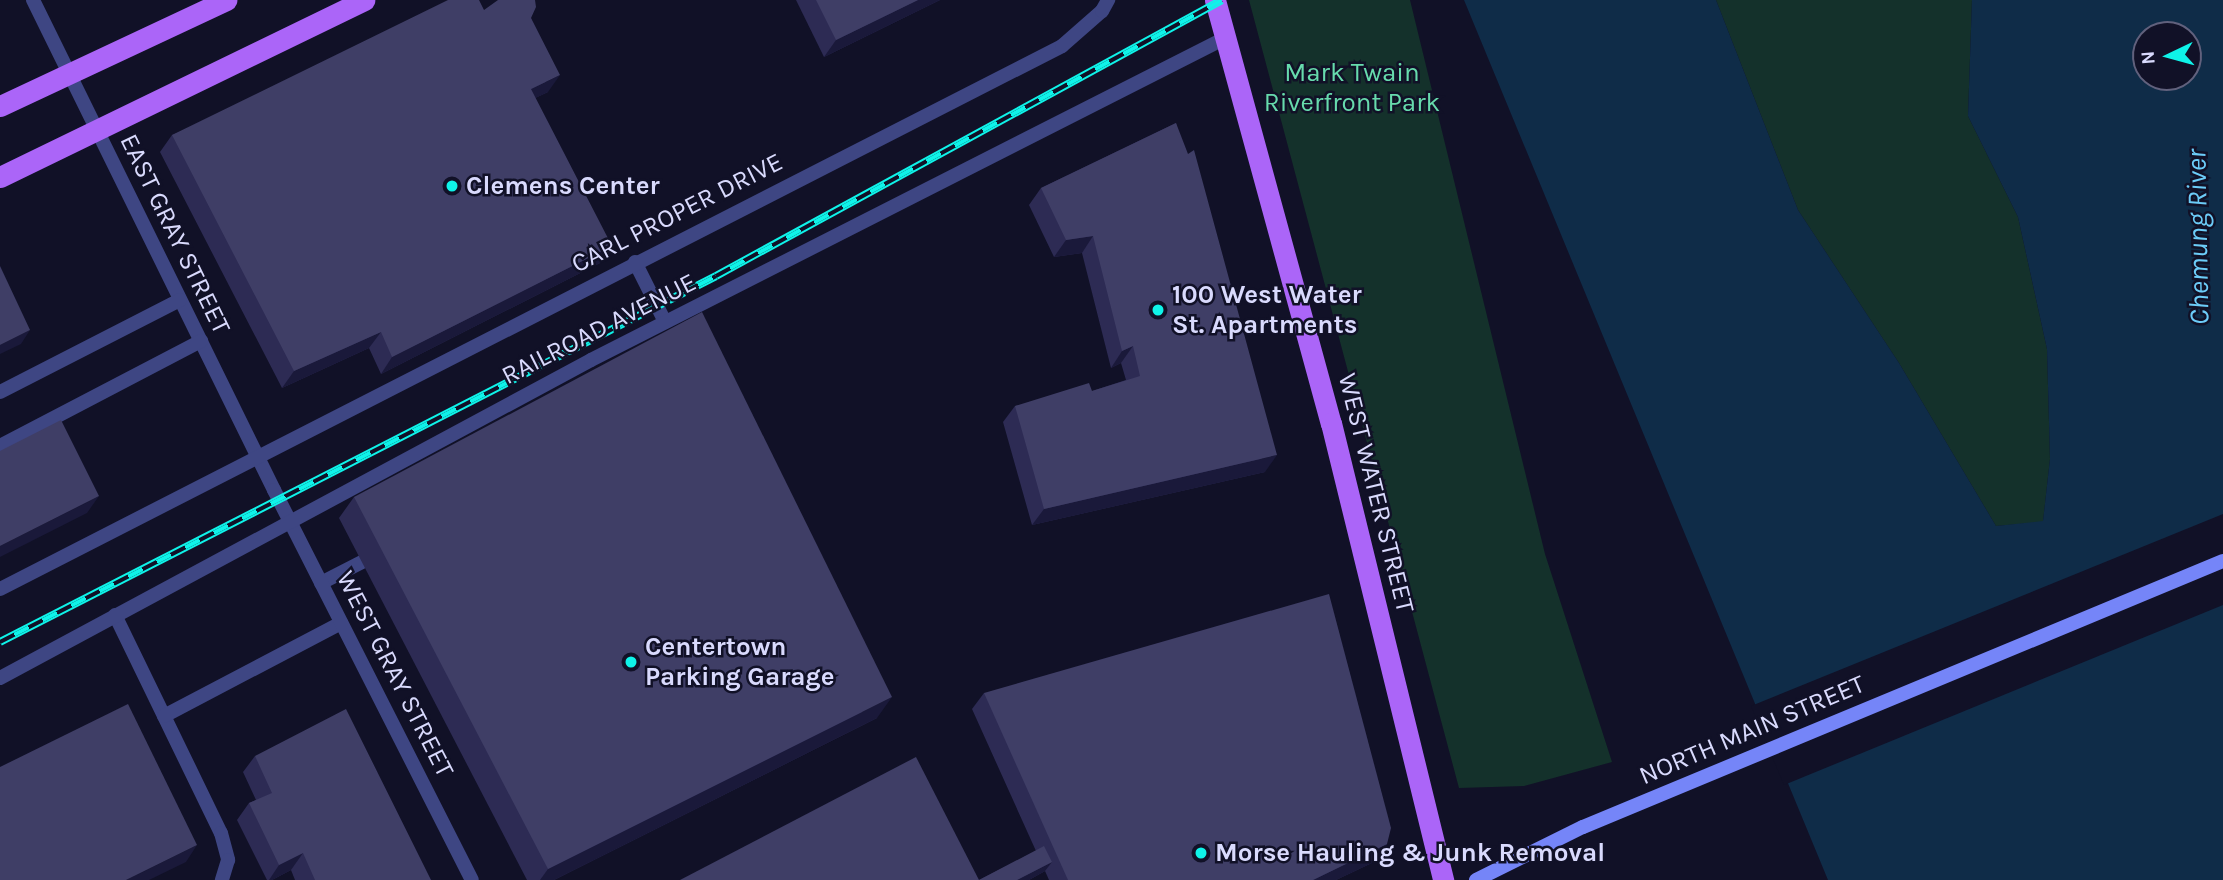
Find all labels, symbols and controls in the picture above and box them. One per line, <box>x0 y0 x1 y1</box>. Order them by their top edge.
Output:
north arrow <box>2132 21 2202 91</box>
text: N <box>2137 50 2160 65</box>
park label: Mark Twain Riverfront Park <box>1264 57 1440 119</box>
street label: EAST GRAY STREET <box>113 129 237 339</box>
street label: CARL PROPER DRIVE <box>566 146 788 280</box>
water label: Chemung River <box>2180 149 2216 325</box>
place label: Clemens Center <box>466 170 660 202</box>
marker: Clemens Center <box>444 178 460 194</box>
street label: RAILROAD AVENUE <box>497 267 701 391</box>
place label: 100 West Water St. Apartments <box>1172 279 1362 340</box>
marker: 100 West Water St. Apartments <box>1150 302 1166 318</box>
street label: WEST WATER STREET <box>1331 370 1421 616</box>
street label: WEST GRAY STREET <box>330 566 460 782</box>
place label: Centertown Parking Garage <box>645 631 834 692</box>
marker: Centertown Parking Garage <box>623 654 639 670</box>
street label: NORTH MAIN STREET <box>1634 668 1870 792</box>
place label: Morse Hauling & Junk Removal <box>1215 837 1605 869</box>
marker: Morse Hauling & Junk Removal <box>1193 845 1209 861</box>

